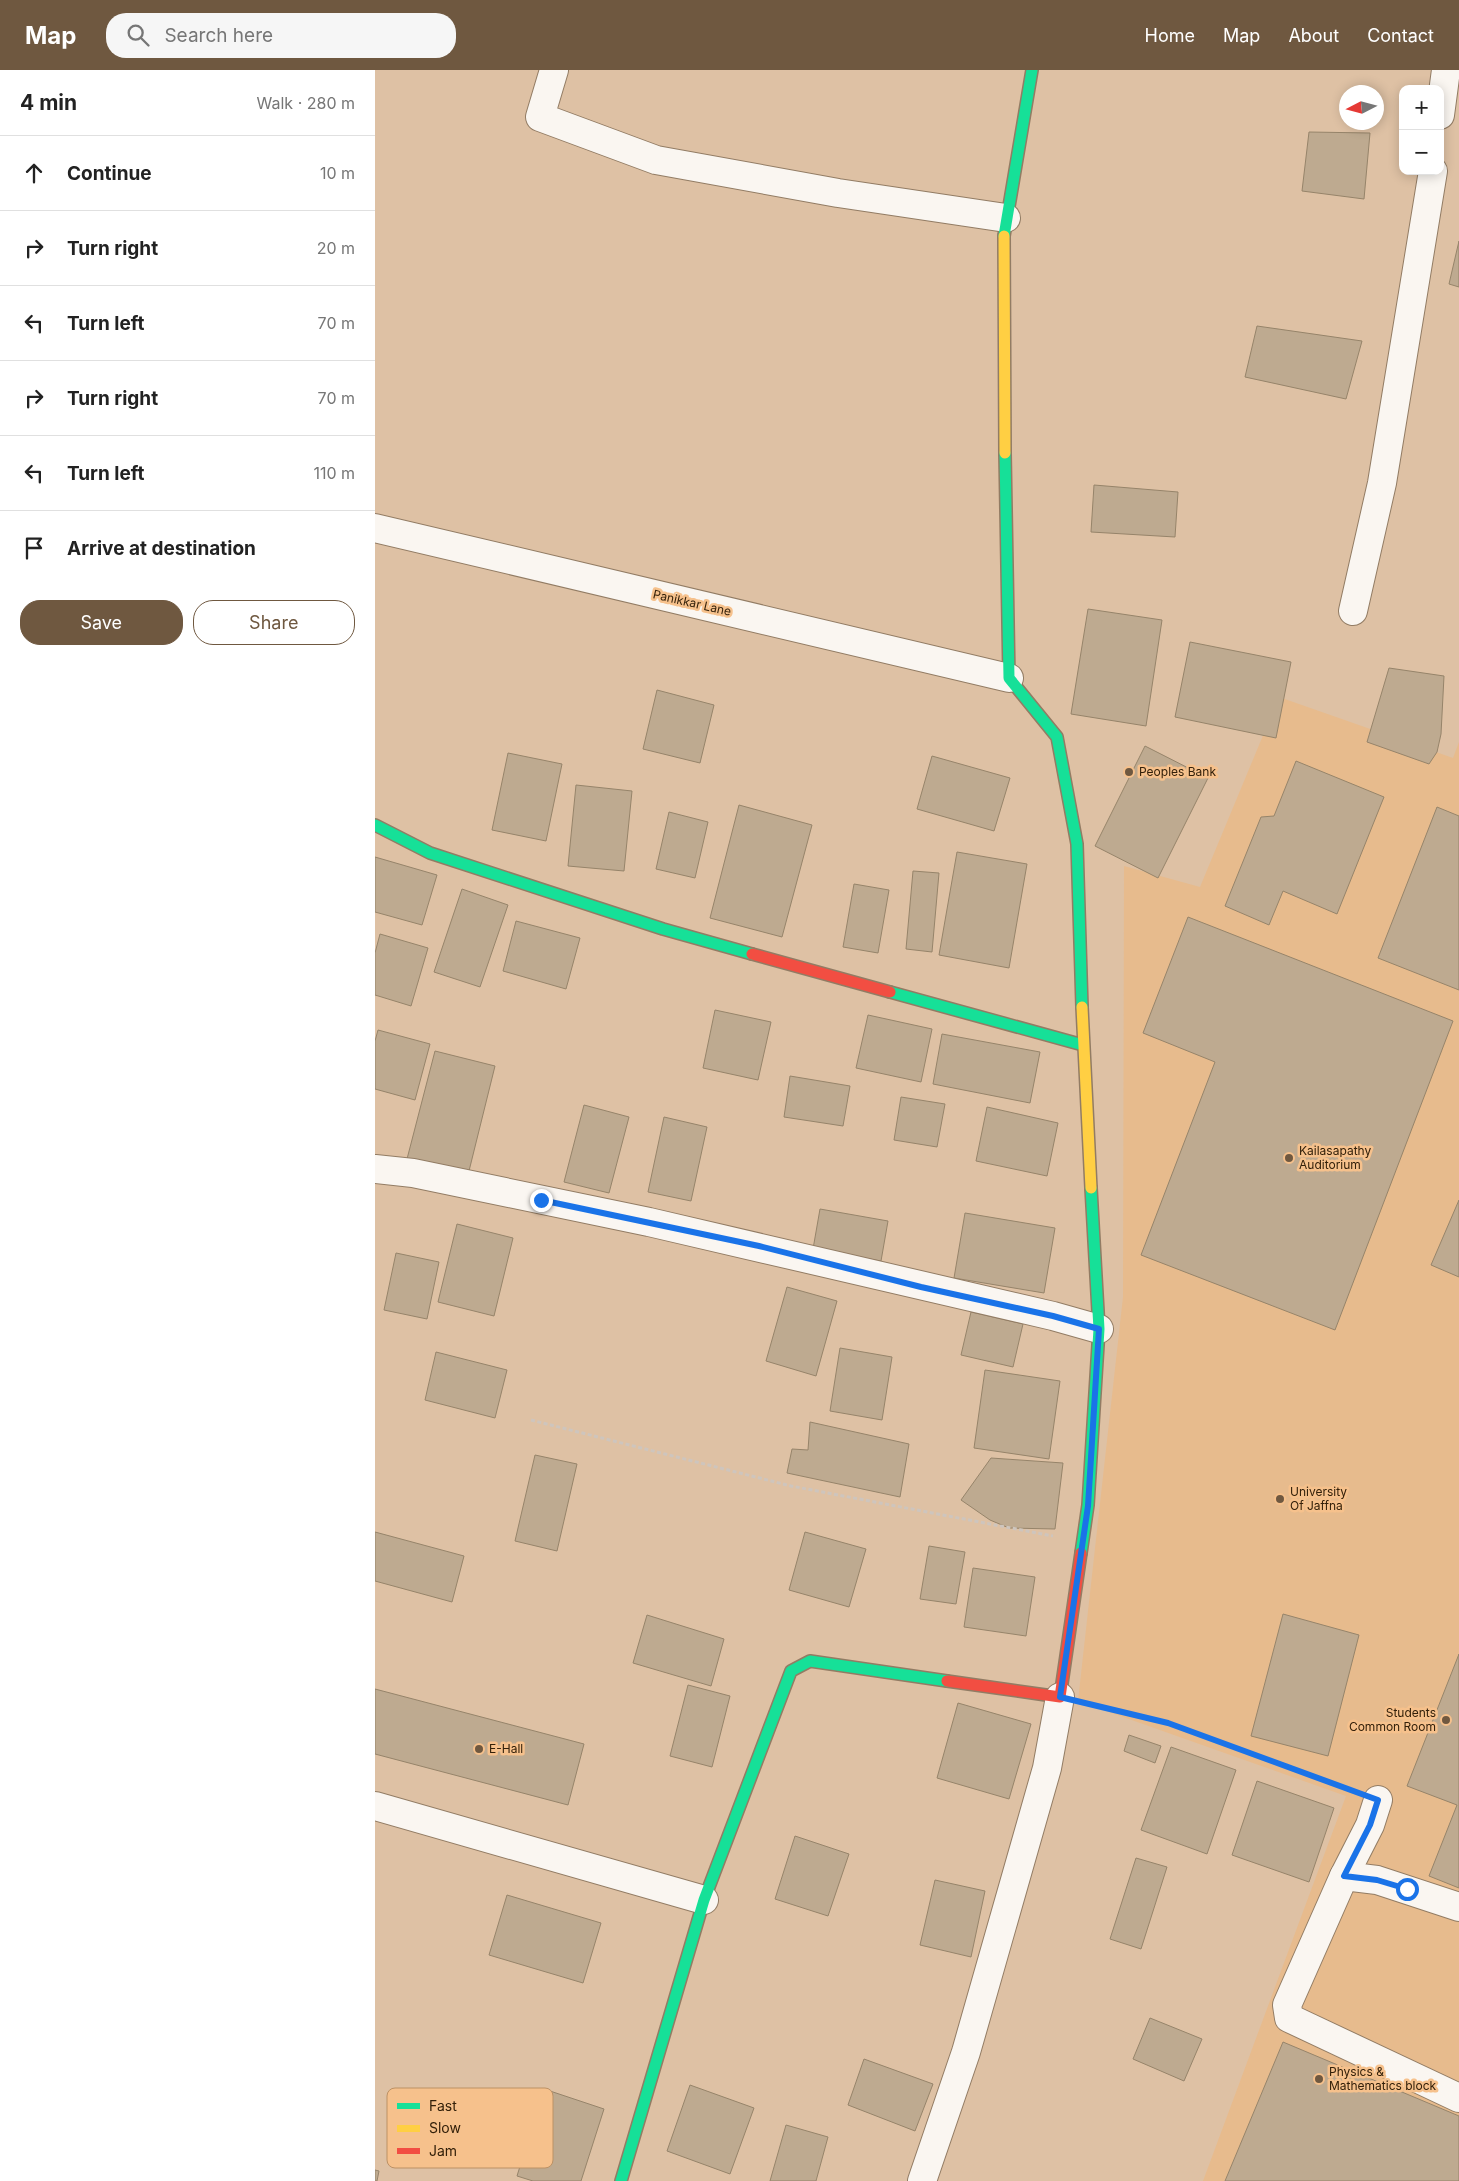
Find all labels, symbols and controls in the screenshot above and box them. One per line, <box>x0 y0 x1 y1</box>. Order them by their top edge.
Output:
search box <box>106 13 456 58</box>
text: Map <box>25 21 76 50</box>
icon: search <box>124 21 152 49</box>
text: Search here <box>164 24 273 47</box>
text: Home <box>1145 25 1195 46</box>
text: Map <box>1223 25 1260 46</box>
text: About <box>1288 25 1339 46</box>
text: Contact <box>1367 25 1434 46</box>
north arrow <box>1339 85 1384 130</box>
map controls <box>1399 85 1444 175</box>
button: + <box>1399 85 1444 130</box>
text: 4 min <box>20 90 77 115</box>
text: Walk · 280 m <box>257 93 355 113</box>
button: − <box>1399 130 1444 175</box>
icon: ahead <box>20 159 48 187</box>
text: Continue <box>67 162 152 185</box>
text: 10 m <box>320 163 355 183</box>
icon: right <box>20 234 48 262</box>
text: Turn right <box>67 237 158 260</box>
text: 20 m <box>317 238 355 258</box>
icon: left <box>20 309 48 337</box>
text: Turn left <box>67 312 145 335</box>
text: 70 m <box>318 313 355 333</box>
icon: right <box>20 384 48 412</box>
text: Turn right <box>67 387 158 410</box>
text: 70 m <box>318 388 355 408</box>
icon: left <box>20 459 48 487</box>
text: Turn left <box>67 462 145 485</box>
text: 110 m <box>313 463 355 483</box>
icon: arrive <box>20 534 48 562</box>
text: Arrive at destination <box>67 537 256 560</box>
street label: Panikkar Lane <box>652 586 733 619</box>
button: Save <box>20 600 183 645</box>
button: Share <box>193 600 355 645</box>
place label: Peoples Bank <box>1139 764 1216 779</box>
marker: Peoples Bank <box>1123 766 1135 778</box>
place label: Kailasapathy Auditorium <box>1299 1143 1371 1172</box>
marker: Kailasapathy Auditorium <box>1283 1152 1295 1164</box>
route end <box>530 1189 553 1212</box>
place label: University Of Jaffna <box>1290 1484 1347 1513</box>
marker: University Of Jaffna <box>1274 1493 1286 1505</box>
place label: Students Common Room <box>1349 1705 1436 1734</box>
marker: Students Common Room <box>1440 1714 1452 1726</box>
place label: E-Hall <box>489 1741 523 1756</box>
marker: E-Hall <box>473 1743 485 1755</box>
route start <box>1396 1878 1419 1901</box>
place label: Physics & Mathematics block <box>1329 2064 1437 2093</box>
marker: Physics & Mathematics block <box>1313 2073 1325 2085</box>
legend <box>387 2088 553 2168</box>
text: Fast <box>429 2097 457 2114</box>
text: Slow <box>429 2119 461 2136</box>
text: Jam <box>429 2142 457 2159</box>

